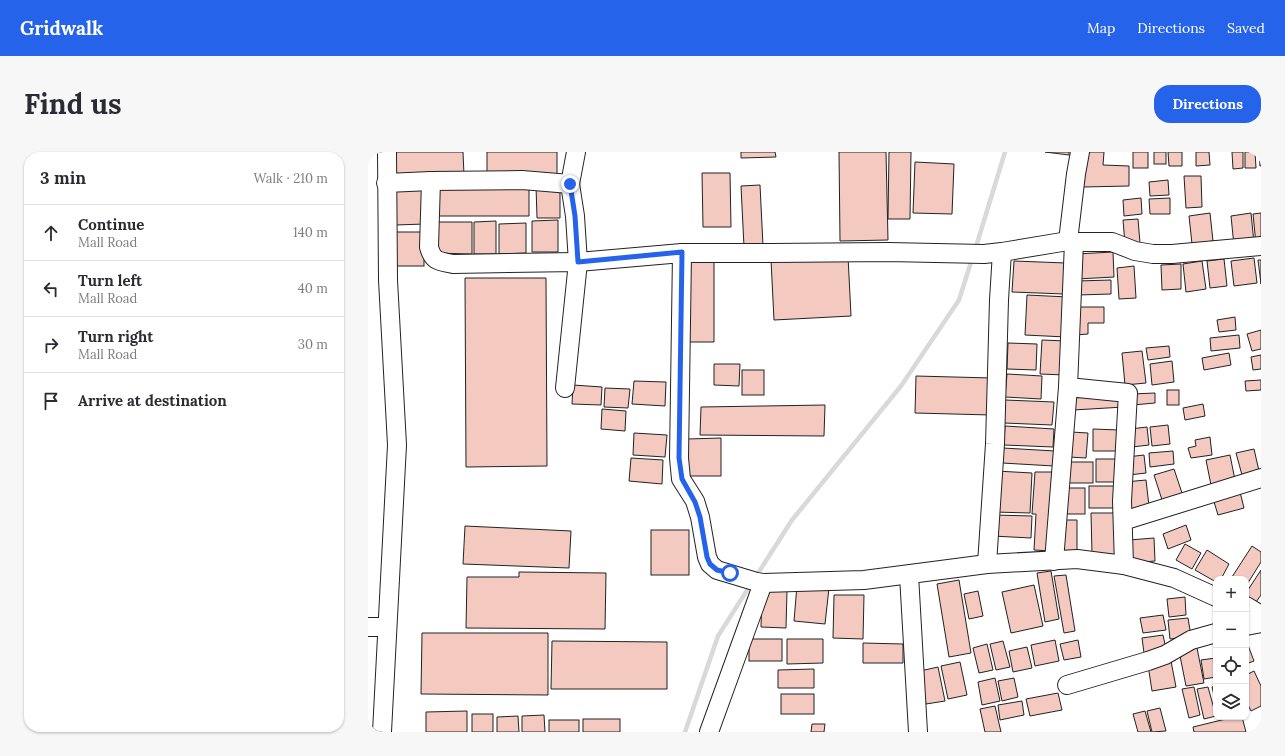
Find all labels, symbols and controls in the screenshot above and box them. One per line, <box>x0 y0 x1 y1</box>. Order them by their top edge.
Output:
text: Gridwalk <box>20 16 103 40</box>
text: Map <box>1087 19 1115 37</box>
text: Directions <box>1137 19 1205 37</box>
text: Saved <box>1227 19 1265 37</box>
button: Directions <box>1154 85 1261 123</box>
text: Find us <box>24 86 122 122</box>
text: 3 min <box>40 167 86 189</box>
text: Walk · 210 m <box>253 170 328 187</box>
route end <box>561 175 579 193</box>
text: Continue <box>78 215 144 234</box>
icon: ahead <box>40 222 62 244</box>
text: 140 m <box>293 224 328 241</box>
text: Mall Road <box>78 234 137 251</box>
text: Turn left <box>78 271 142 290</box>
icon: left <box>40 278 62 300</box>
text: 40 m <box>298 280 328 297</box>
text: Mall Road <box>78 290 137 307</box>
text: Turn right <box>78 327 154 346</box>
icon: right <box>40 334 62 356</box>
text: 30 m <box>298 336 328 353</box>
text: Mall Road <box>78 346 137 363</box>
icon: arrive <box>40 390 62 412</box>
text: Arrive at destination <box>78 391 227 410</box>
route start <box>721 564 739 582</box>
map controls <box>1213 576 1249 720</box>
button: + <box>1213 576 1249 612</box>
button: − <box>1213 612 1249 648</box>
button: locate <box>1213 648 1249 684</box>
button: layers <box>1213 684 1249 720</box>

